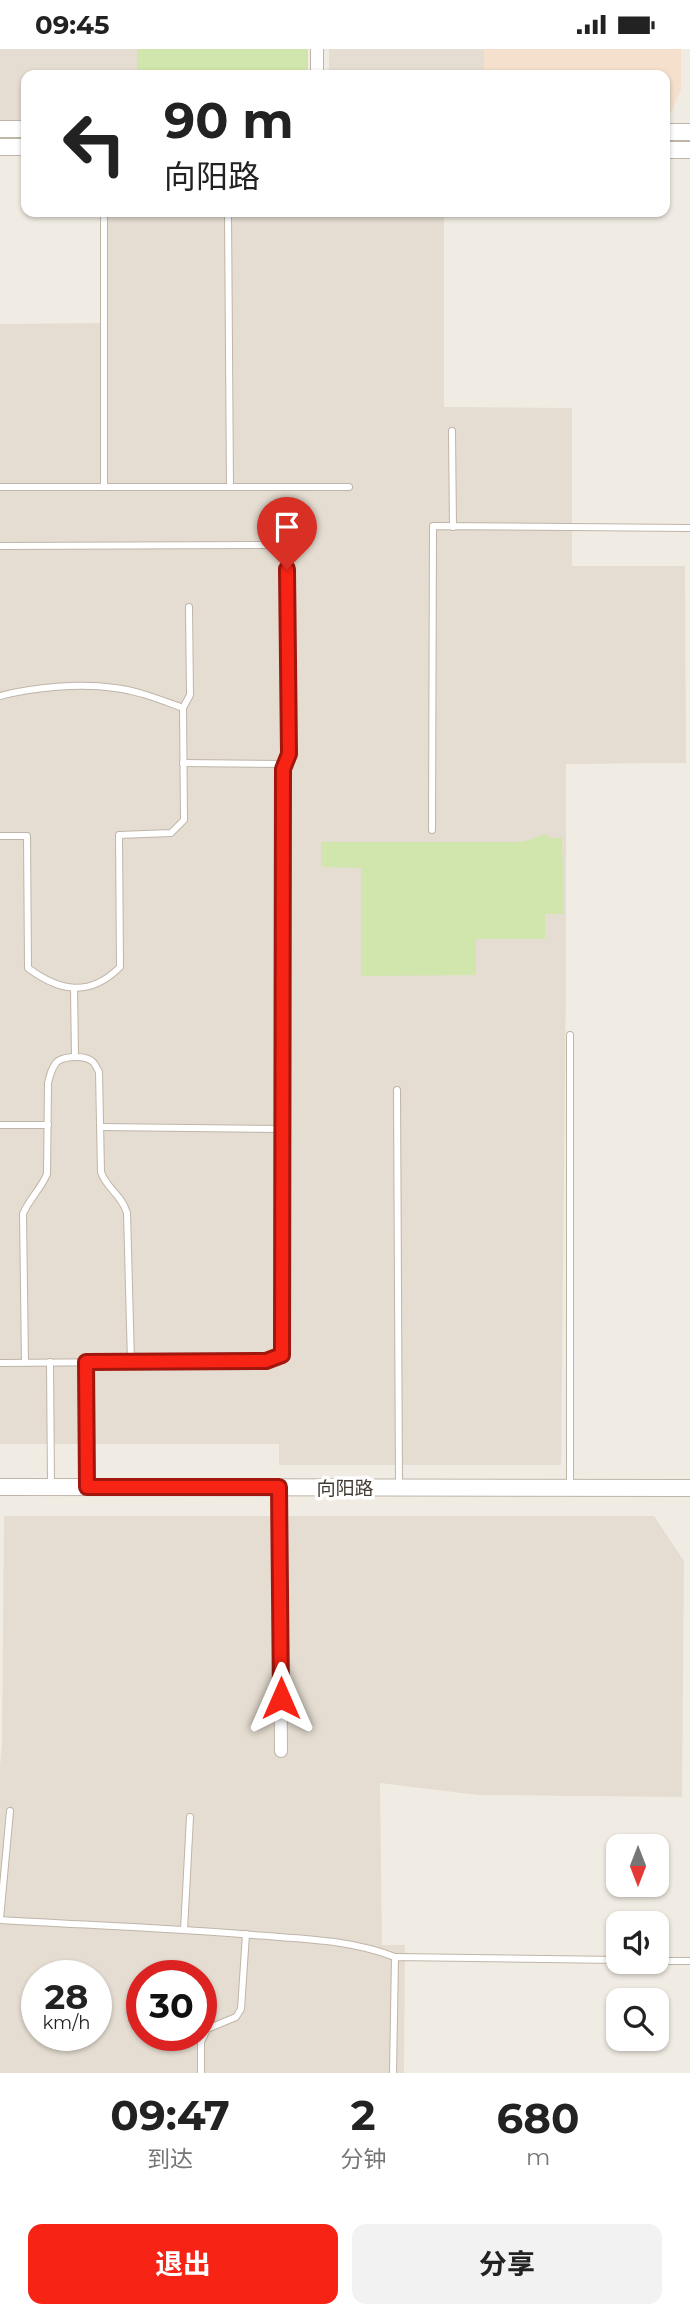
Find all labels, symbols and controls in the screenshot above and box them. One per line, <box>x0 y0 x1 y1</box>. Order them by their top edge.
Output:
text: 09:45 <box>35 9 109 41</box>
text: 90 m <box>164 91 294 150</box>
icon: left <box>49 98 140 189</box>
text: 向阳路 <box>164 157 260 196</box>
pin <box>257 497 317 569</box>
icon: arrive <box>268 508 306 546</box>
street label: 向阳路 <box>316 1477 374 1500</box>
position arrow <box>244 1661 318 1735</box>
north arrow <box>606 1834 668 1897</box>
map controls <box>606 1834 669 2051</box>
button: sound <box>606 1911 669 1974</box>
speed limit sign: 30 <box>126 1960 217 2051</box>
text: 28 <box>45 1975 88 2018</box>
button: search <box>606 1988 669 2051</box>
text: km/h <box>42 2012 91 2034</box>
text: 09:47 <box>110 2089 230 2141</box>
text: 2 <box>351 2089 376 2141</box>
text: 680 <box>497 2092 580 2144</box>
text: m <box>526 2143 550 2171</box>
text: 到达 <box>147 2145 193 2173</box>
text: 分钟 <box>340 2145 386 2173</box>
button: 退出 <box>28 2224 338 2304</box>
button: 分享 <box>352 2224 662 2304</box>

